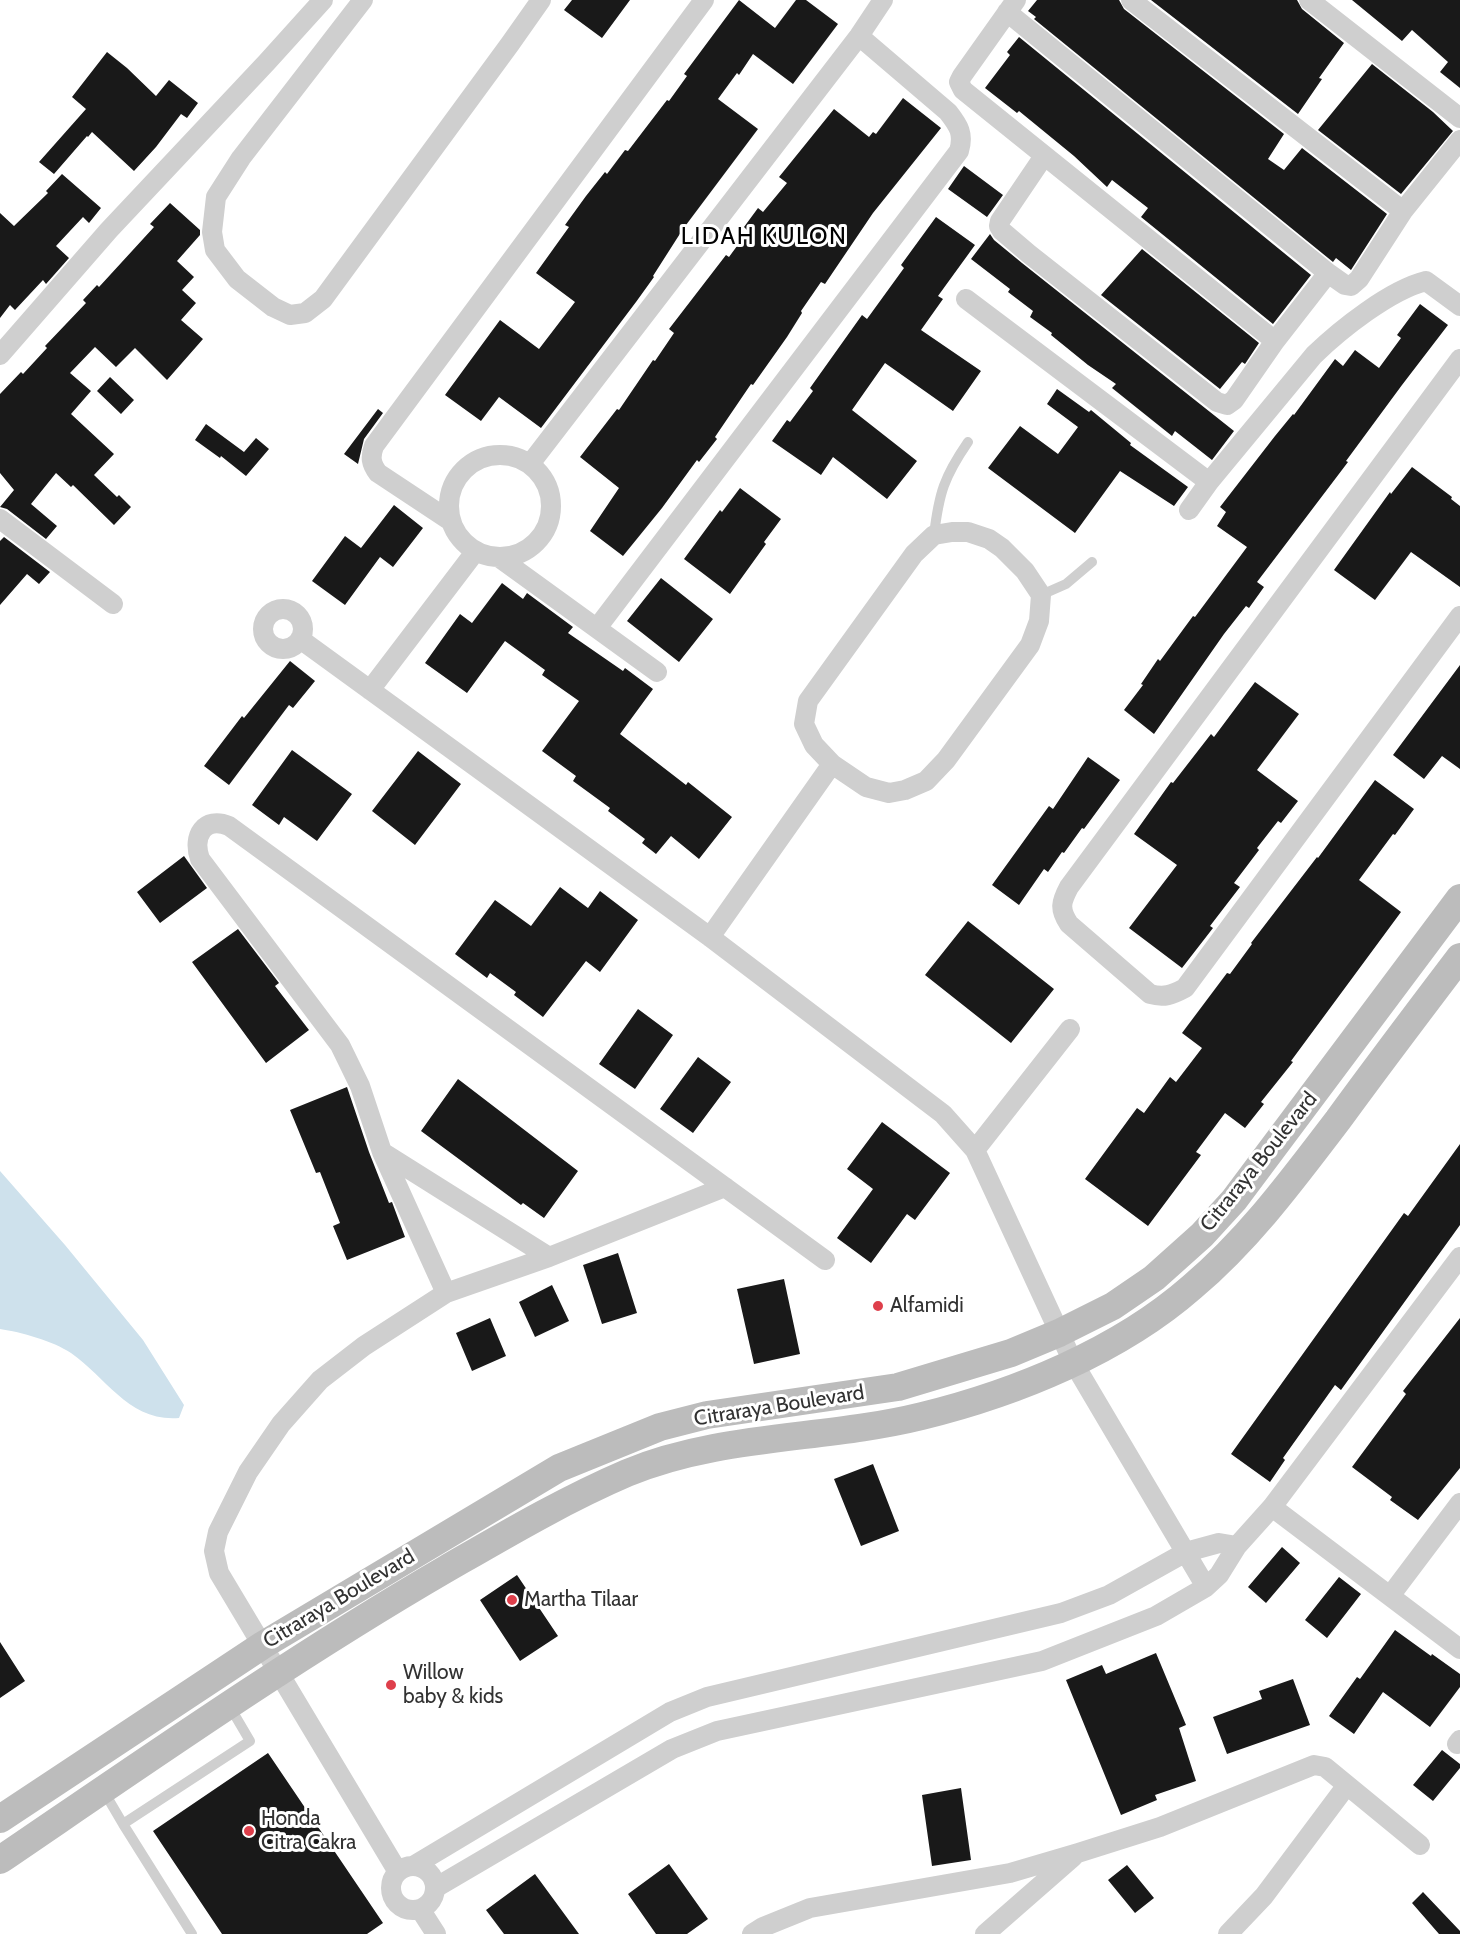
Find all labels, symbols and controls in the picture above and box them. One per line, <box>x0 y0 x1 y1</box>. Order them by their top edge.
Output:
district label: LIDAH KULON <box>681 223 847 251</box>
street label: Citraraya Boulevard <box>1195 1087 1323 1237</box>
place label: Alfamidi <box>890 1293 964 1319</box>
marker: Alfamidi <box>871 1299 885 1313</box>
street label: Citraraya Boulevard <box>692 1380 866 1432</box>
street label: Citraraya Boulevard <box>259 1544 419 1654</box>
place label: Martha Tilaar <box>524 1587 638 1613</box>
marker: Martha Tilaar <box>505 1593 519 1607</box>
place label: Willow baby & kids <box>403 1660 503 1710</box>
marker: Willow baby & kids <box>384 1678 398 1692</box>
place label: Honda Citra Cakra <box>261 1806 356 1856</box>
marker: Honda Citra Cakra <box>242 1824 256 1838</box>

